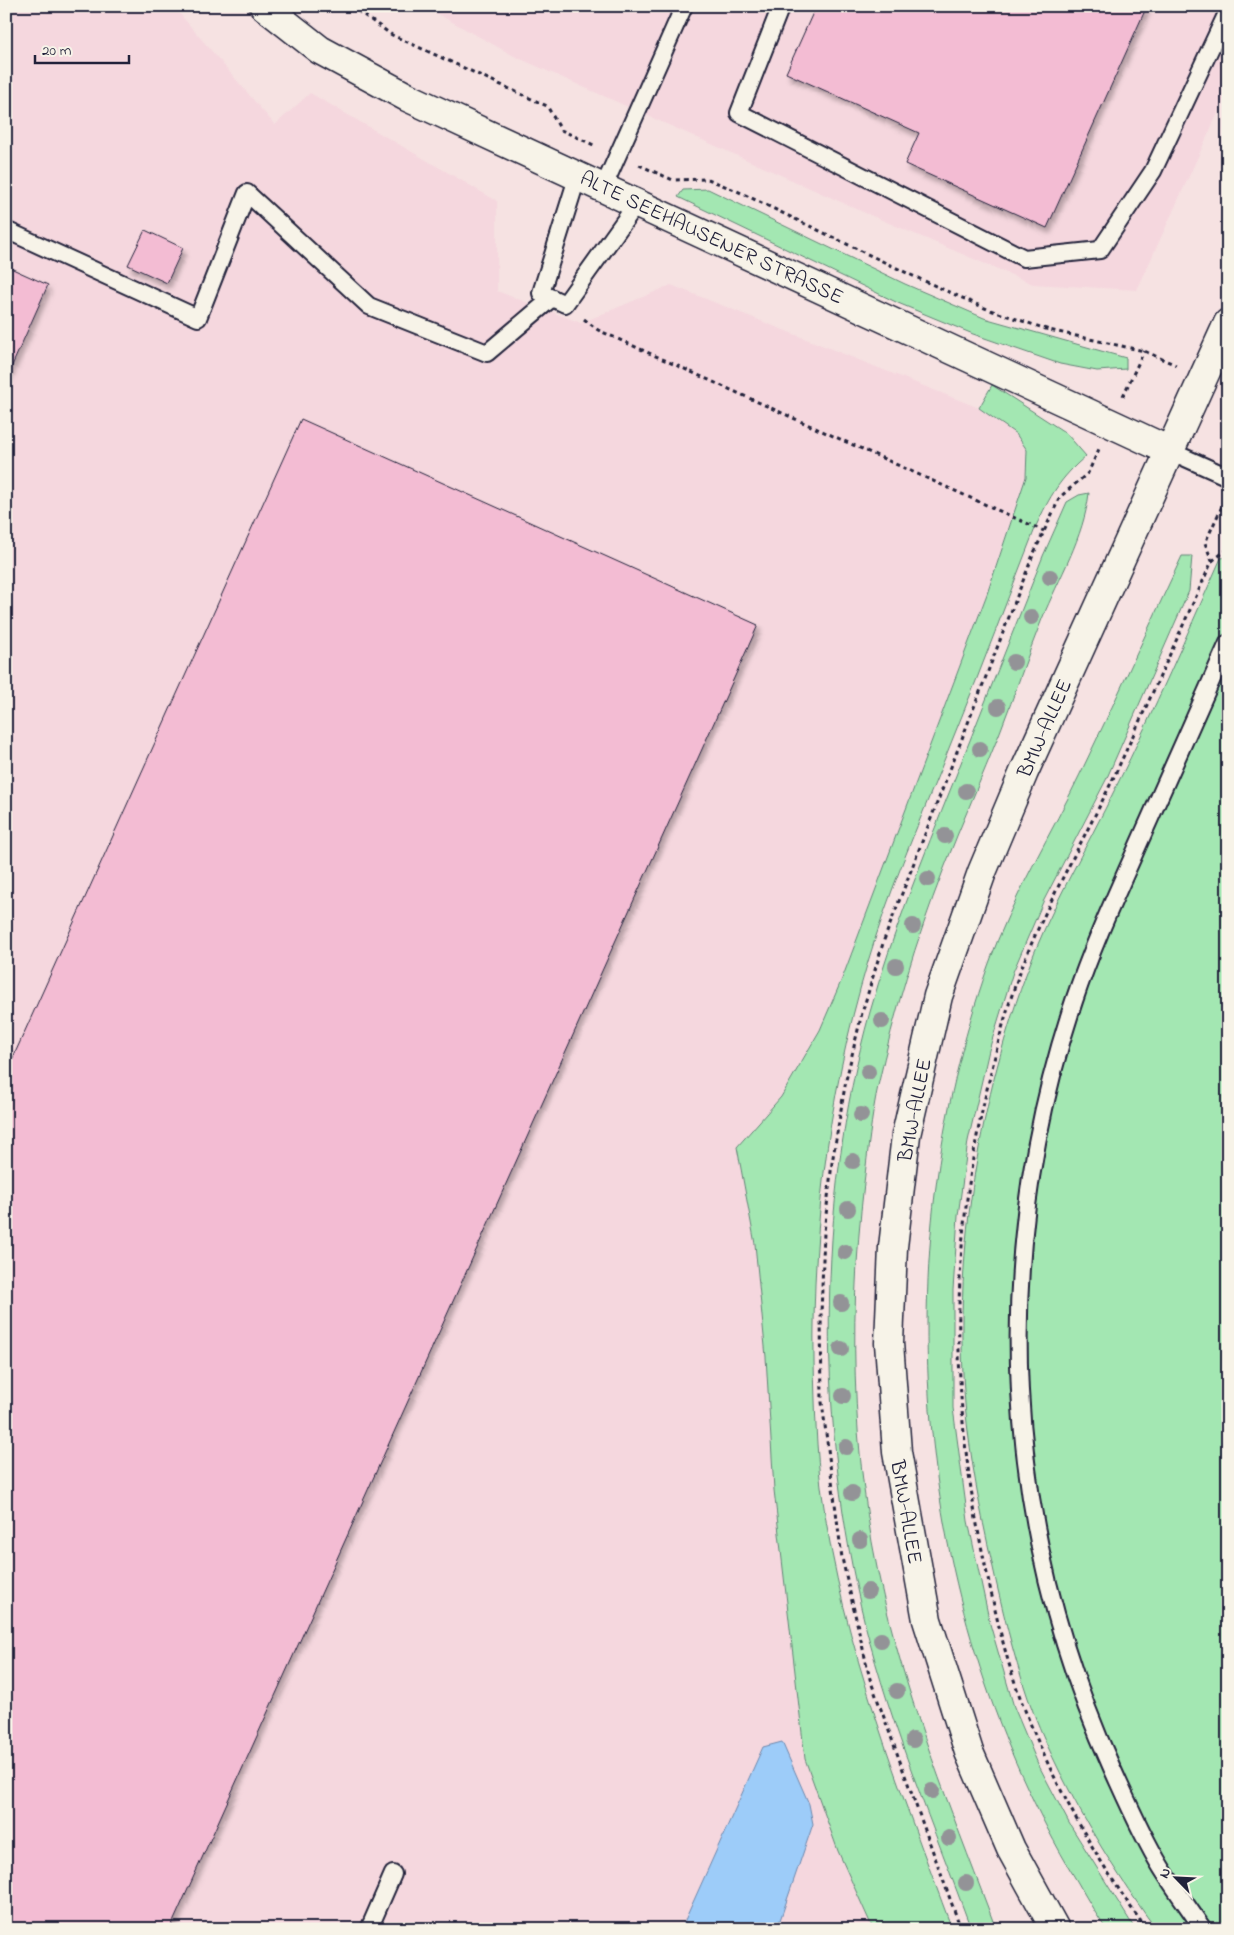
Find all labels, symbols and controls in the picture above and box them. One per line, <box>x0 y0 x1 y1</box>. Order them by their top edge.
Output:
scale bar <box>35 32 129 64</box>
text: 20 m <box>42 40 72 62</box>
street label: ALTE SEEHAUSENER STRASSE <box>574 164 848 313</box>
street label: BMW-ALLEE <box>1010 675 1081 784</box>
street label: BMW-ALLEE <box>891 1056 941 1166</box>
street label: BMW-ALLEE <box>881 1457 929 1567</box>
north arrow <box>1152 1852 1202 1902</box>
text: N <box>1154 1865 1177 1882</box>

